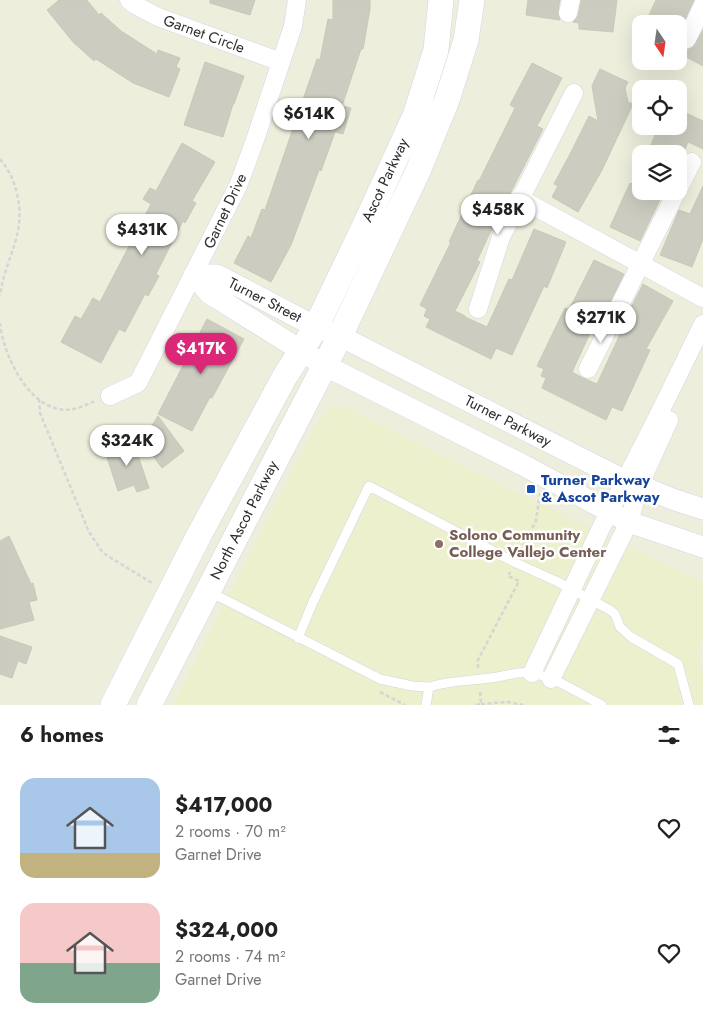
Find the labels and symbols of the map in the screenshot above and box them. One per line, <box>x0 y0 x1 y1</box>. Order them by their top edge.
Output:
street label: Garnet Circle <box>160 9 248 59</box>
north arrow <box>632 15 688 70</box>
pin: $614K <box>274 98 344 140</box>
street label: Ascot Parkway <box>356 134 414 226</box>
street label: Garnet Drive <box>198 169 252 252</box>
pin: $458K <box>463 194 533 236</box>
pin: $431K <box>107 214 177 256</box>
street label: Turner Street <box>224 272 306 328</box>
pin: $271K <box>566 302 636 344</box>
pin: $417K <box>166 332 236 375</box>
street label: Turner Parkway <box>461 390 556 453</box>
pin: $324K <box>92 424 162 467</box>
street label: North Ascot Parkway <box>204 456 284 583</box>
place label: Turner Parkway & Ascot Parkway <box>541 469 660 508</box>
marker: Turner Parkway & Ascot Parkway <box>525 483 537 495</box>
place label: Solono Community College Vallejo Center <box>449 524 607 563</box>
marker: Solono Community College Vallejo Center <box>433 538 445 550</box>

